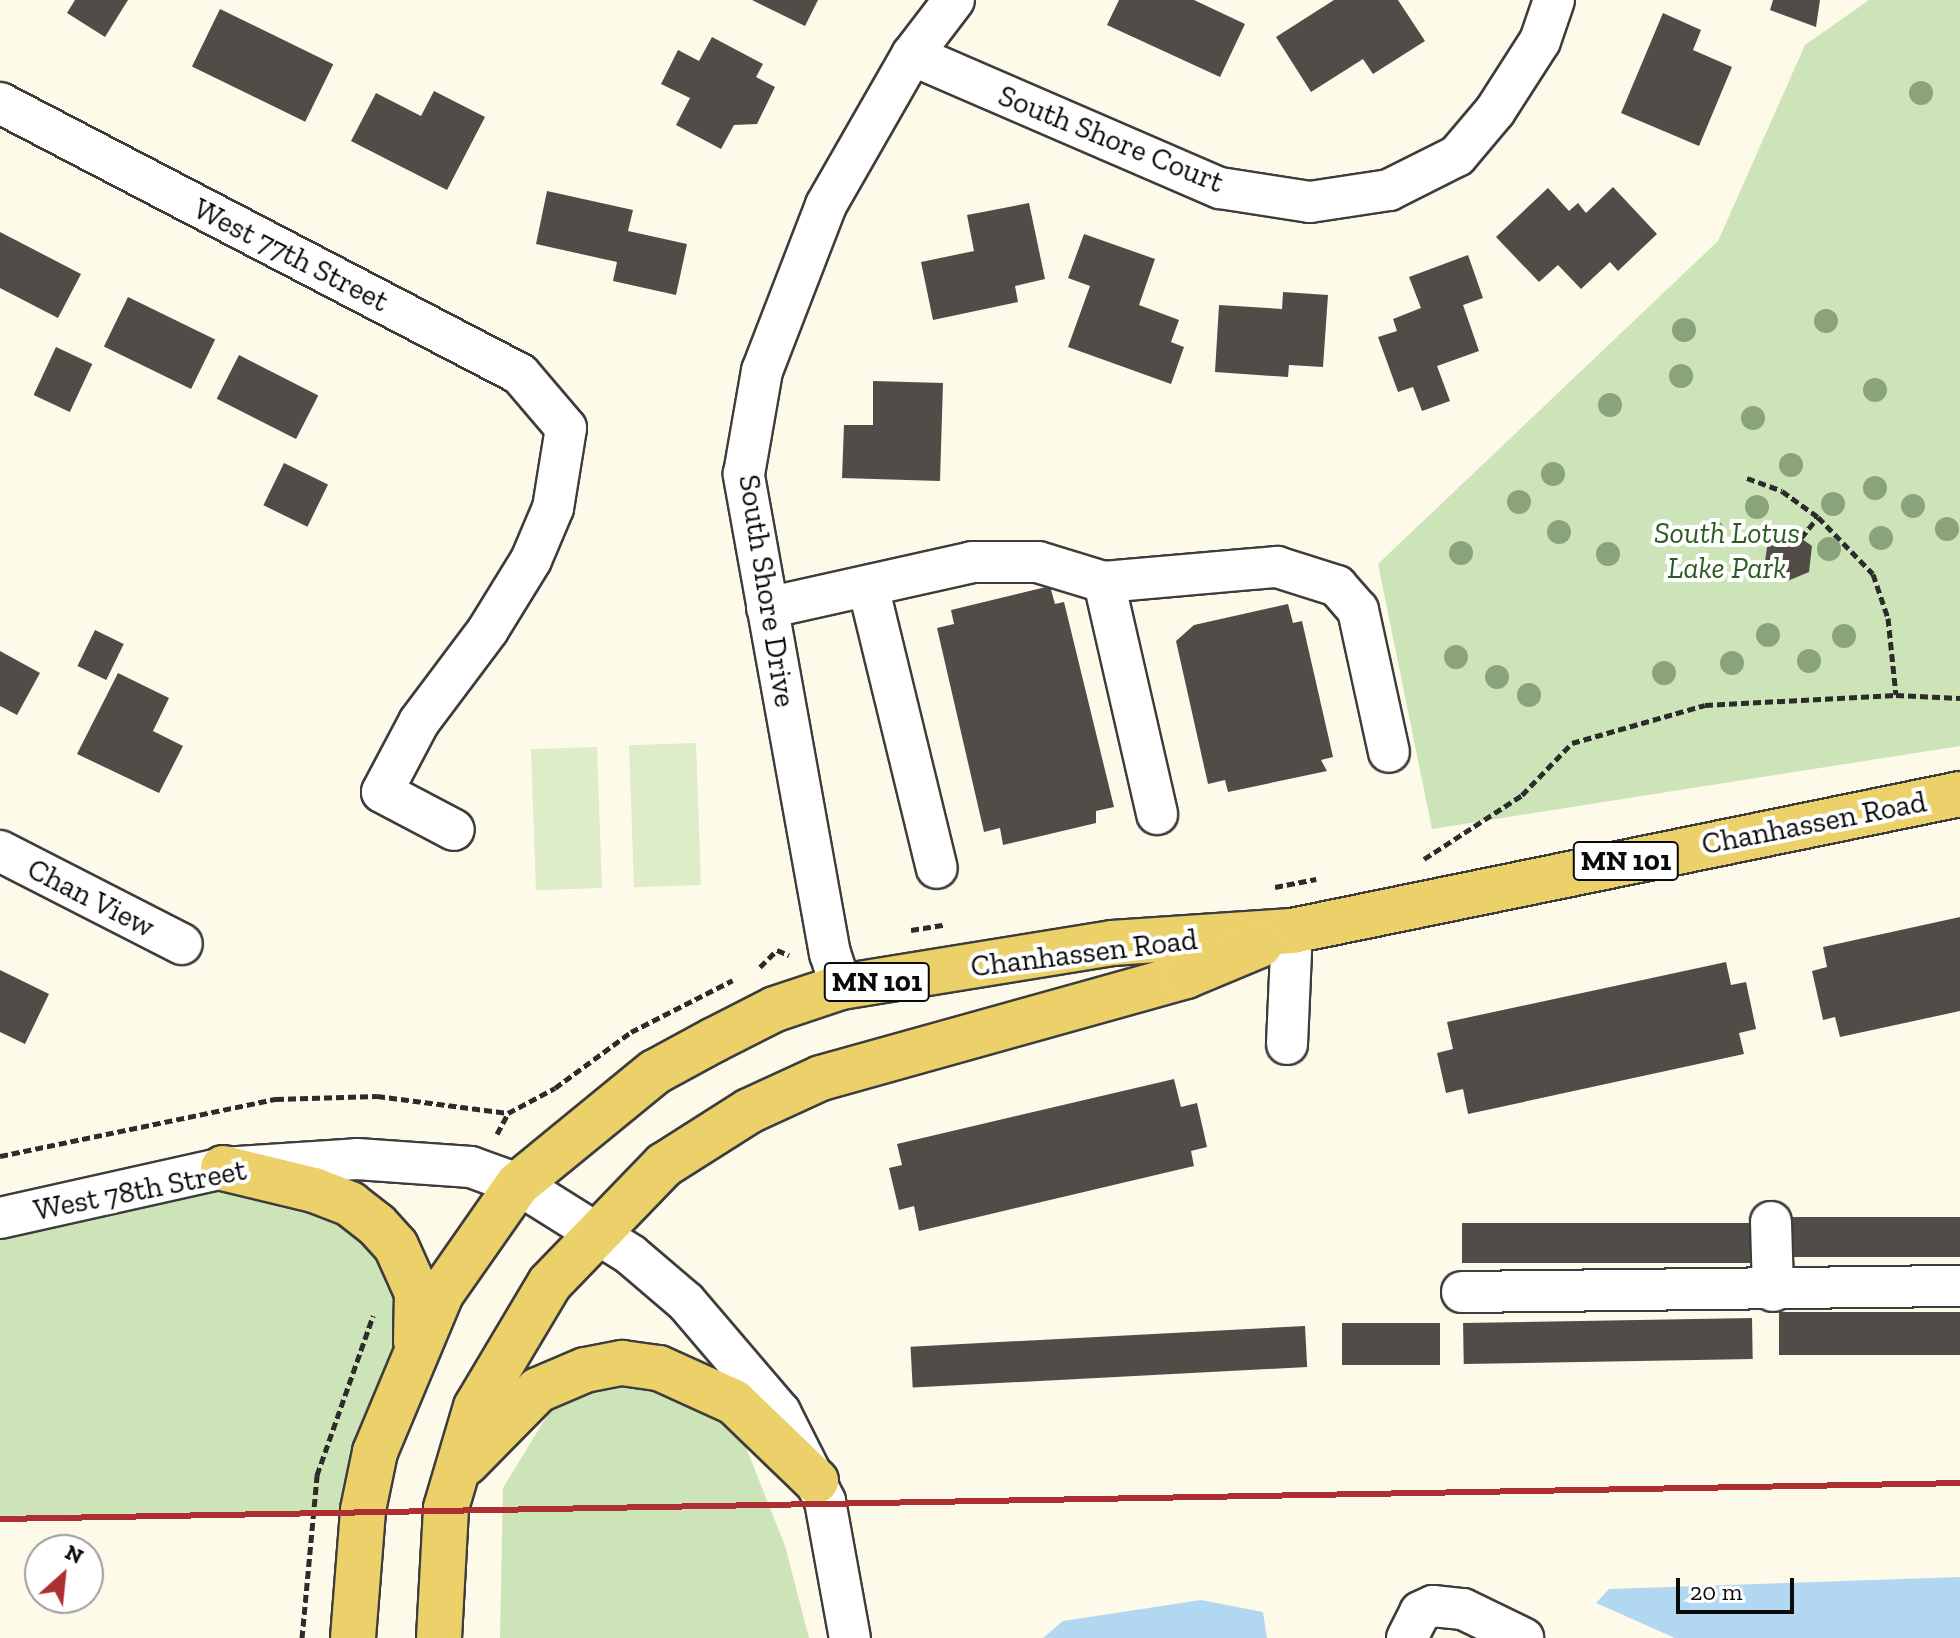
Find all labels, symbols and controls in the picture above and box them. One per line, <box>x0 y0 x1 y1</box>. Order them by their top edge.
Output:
street label: South Shore Court <box>993 77 1229 201</box>
street label: West 77th Street <box>188 190 394 320</box>
street label: South Shore Drive <box>731 472 803 710</box>
park label: South Lotus Lake Park <box>1654 515 1800 586</box>
street label: Chanhassen Road <box>1699 784 1929 862</box>
road number: MN 101 <box>1572 837 1680 885</box>
street label: Chan View <box>21 850 161 946</box>
street label: Chanhassen Road <box>969 921 1199 985</box>
road number: MN 101 <box>823 958 931 1006</box>
street label: West 78th Street <box>31 1152 249 1228</box>
north arrow <box>24 1534 104 1614</box>
text: N <box>61 1538 88 1570</box>
scale bar <box>1680 1562 1798 1612</box>
text: 20 m <box>1690 1577 1742 1606</box>

